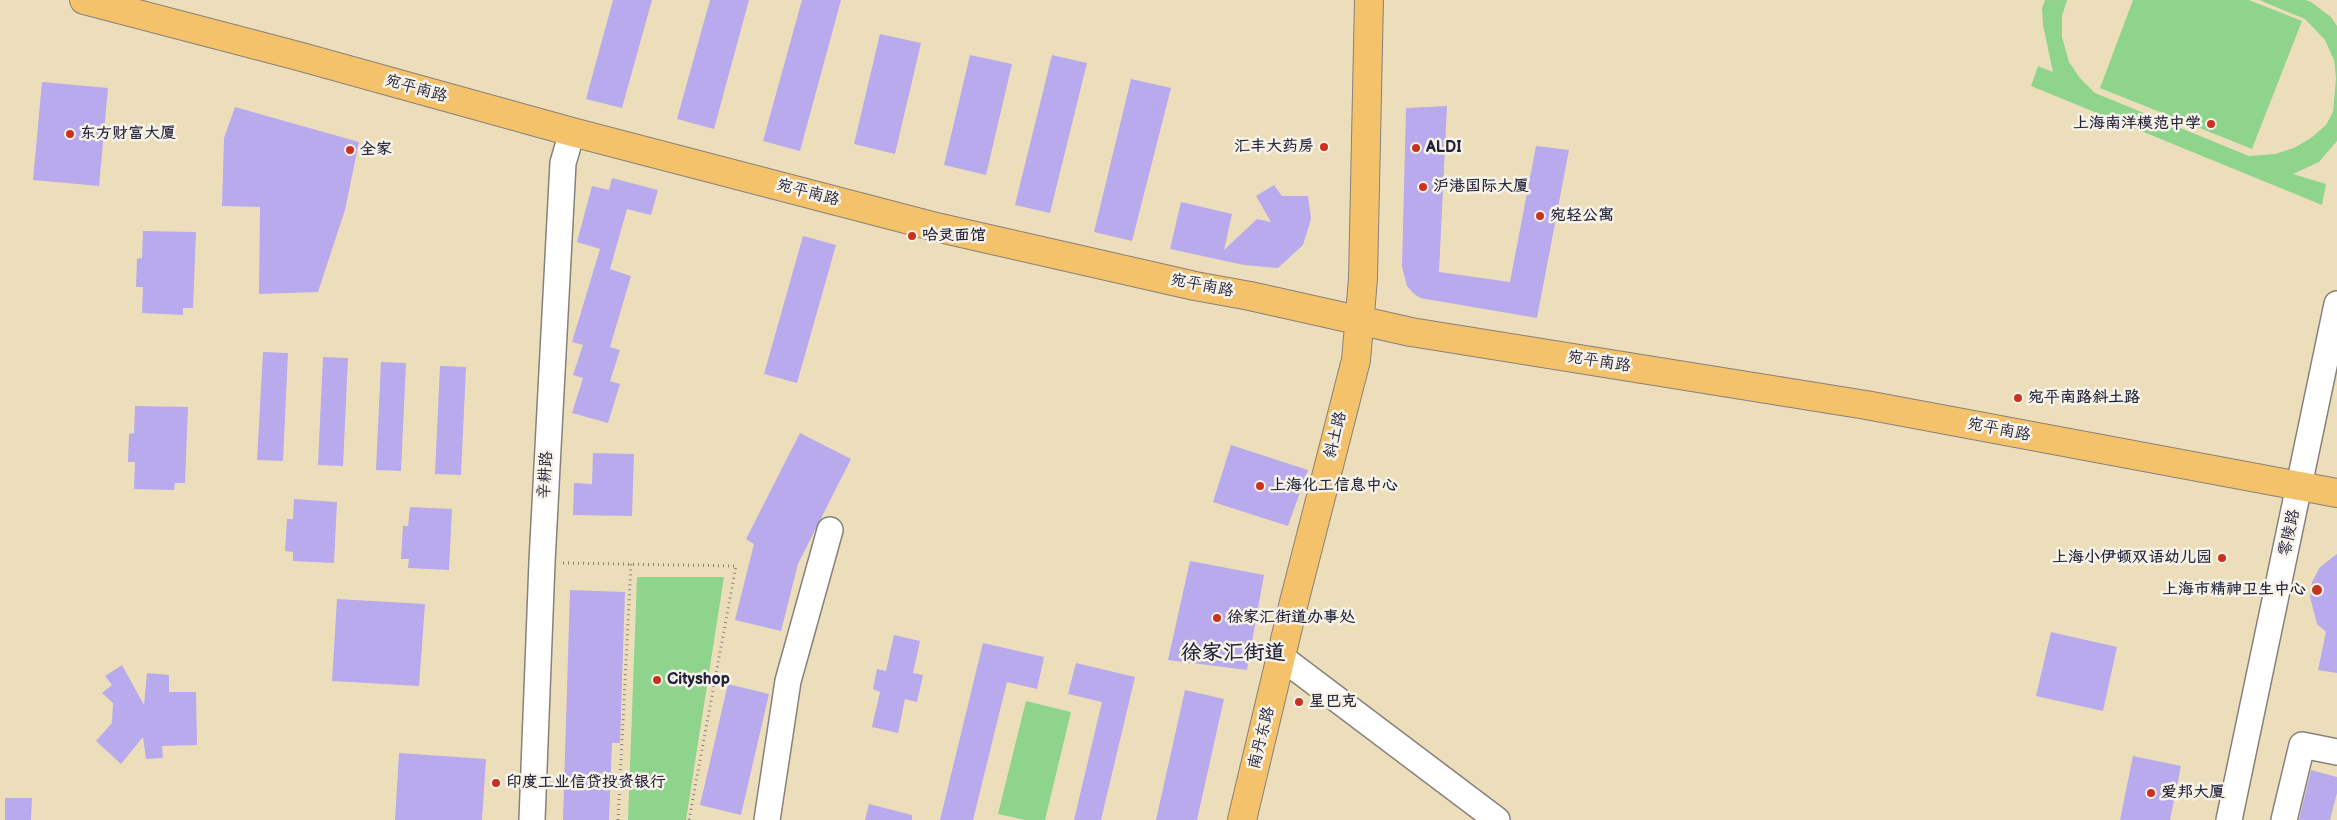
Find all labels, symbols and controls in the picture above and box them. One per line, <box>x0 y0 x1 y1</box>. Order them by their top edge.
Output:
street label: 宛平南路 <box>383 71 449 107</box>
place label: 上海南洋模范中学 <box>2073 114 2201 134</box>
marker: 上海南洋模范中学 <box>2205 118 2217 130</box>
place label: 东方财富大厦 <box>80 124 176 144</box>
marker: 东方财富大厦 <box>64 128 76 140</box>
place label: 汇丰大药房 <box>1234 137 1314 157</box>
place label: ALDI <box>1426 138 1462 158</box>
place label: 全家 <box>360 140 392 160</box>
marker: 汇丰大药房 <box>1318 141 1330 153</box>
marker: ALDI <box>1410 142 1422 154</box>
marker: 全家 <box>344 144 356 156</box>
street label: 宛平南路 <box>775 175 841 211</box>
place label: 沪港国际大厦 <box>1433 177 1529 197</box>
marker: 沪港国际大厦 <box>1417 181 1429 193</box>
place label: 宛轻公寓 <box>1550 206 1614 226</box>
marker: 宛轻公寓 <box>1534 210 1546 222</box>
place label: 哈灵面馆 <box>922 226 986 246</box>
marker: 哈灵面馆 <box>906 230 918 242</box>
street label: 宛平南路 <box>1169 270 1235 302</box>
street label: 宛平南路 <box>1566 348 1632 376</box>
place label: 宛平南路斜土路 <box>2028 388 2140 408</box>
marker: 宛平南路斜土路 <box>2012 392 2024 404</box>
street label: 斜土路 <box>1321 409 1351 461</box>
street label: 宛平南路 <box>1966 414 2032 446</box>
street label: 辛耕路 <box>535 451 557 499</box>
place label: 上海化工信息中心 <box>1270 476 1398 496</box>
marker: 上海化工信息中心 <box>1254 480 1266 492</box>
street label: 零陵路 <box>2276 508 2304 558</box>
place label: 上海小伊顿双语幼儿园 <box>2052 548 2212 568</box>
marker: 上海小伊顿双语幼儿园 <box>2216 552 2228 564</box>
place label: 上海市精神卫生中心 <box>2162 580 2306 600</box>
marker: 上海市精神卫生中心 <box>2310 583 2324 597</box>
place label: 徐家汇街道办事处 <box>1227 608 1355 628</box>
marker: 徐家汇街道办事处 <box>1211 612 1223 624</box>
district label: 徐家汇街道 <box>1181 641 1285 667</box>
place label: Cityshop <box>667 670 730 690</box>
marker: Cityshop <box>651 674 663 686</box>
place label: 星巴克 <box>1309 692 1357 712</box>
marker: 星巴克 <box>1293 696 1305 708</box>
street label: 南丹东路 <box>1245 705 1279 771</box>
place label: 印度工业信贷投资银行 <box>506 773 666 793</box>
marker: 印度工业信贷投资银行 <box>490 777 502 789</box>
place label: 爱邦大厦 <box>2161 783 2225 803</box>
marker: 爱邦大厦 <box>2145 787 2157 799</box>

